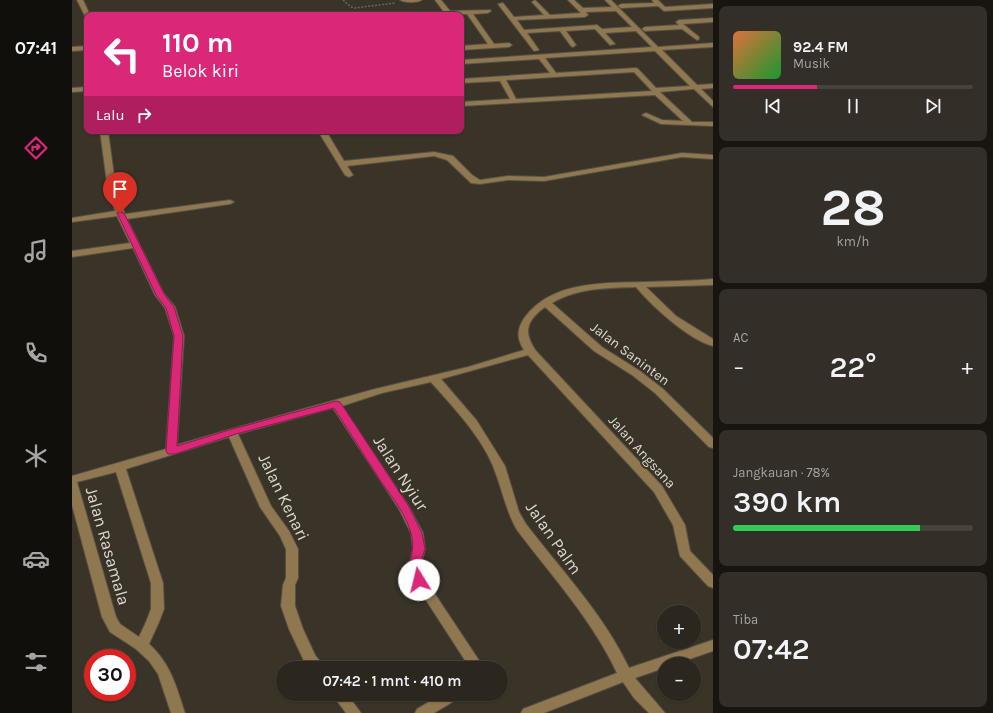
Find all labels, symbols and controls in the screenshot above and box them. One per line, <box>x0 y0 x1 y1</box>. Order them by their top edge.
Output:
text: 110 m <box>162 26 233 59</box>
icon: left <box>96 28 148 80</box>
text: 07:41 <box>15 37 57 59</box>
text: 92.4 FM <box>793 38 849 56</box>
text: Musik <box>793 56 830 71</box>
text: Belok kiri <box>162 60 239 82</box>
icon: previous <box>762 95 784 117</box>
icon: pause <box>842 95 864 117</box>
icon: next <box>922 95 944 117</box>
icon: right <box>133 104 155 126</box>
text: Lalu <box>96 106 125 124</box>
icon: directions <box>22 134 50 162</box>
pin <box>103 172 137 213</box>
text: 28 <box>820 177 886 238</box>
icon: arrive <box>109 178 131 200</box>
text: km/h <box>837 234 869 249</box>
icon: music <box>22 237 50 265</box>
street label: Jalan Saninten <box>587 319 673 389</box>
text: AC <box>733 330 748 345</box>
icon: phone <box>22 339 50 367</box>
text: 22° <box>829 349 877 385</box>
text: − <box>733 354 745 380</box>
text: + <box>961 354 973 380</box>
street label: Jalan Angsana <box>605 412 679 492</box>
street label: Jalan Nyiur <box>369 432 433 515</box>
icon: climate <box>22 442 50 470</box>
street label: Jalan Kenari <box>254 450 314 544</box>
text: Jangkauan · 78% <box>733 465 830 480</box>
text: 390 km <box>733 484 841 520</box>
street label: Jalan Rasamala <box>82 485 134 607</box>
street label: Jalan Palm <box>522 498 586 578</box>
icon: car <box>22 545 50 573</box>
position arrow <box>398 559 440 601</box>
map controls <box>657 605 701 701</box>
button: + <box>657 605 701 649</box>
text: Tiba <box>733 612 758 627</box>
text: 07:42 <box>733 631 810 667</box>
icon: filters <box>22 648 50 676</box>
speed limit sign: 30 <box>84 649 136 701</box>
button: − <box>657 657 701 701</box>
text: 07:42 · 1 mnt · 410 m <box>323 672 461 690</box>

